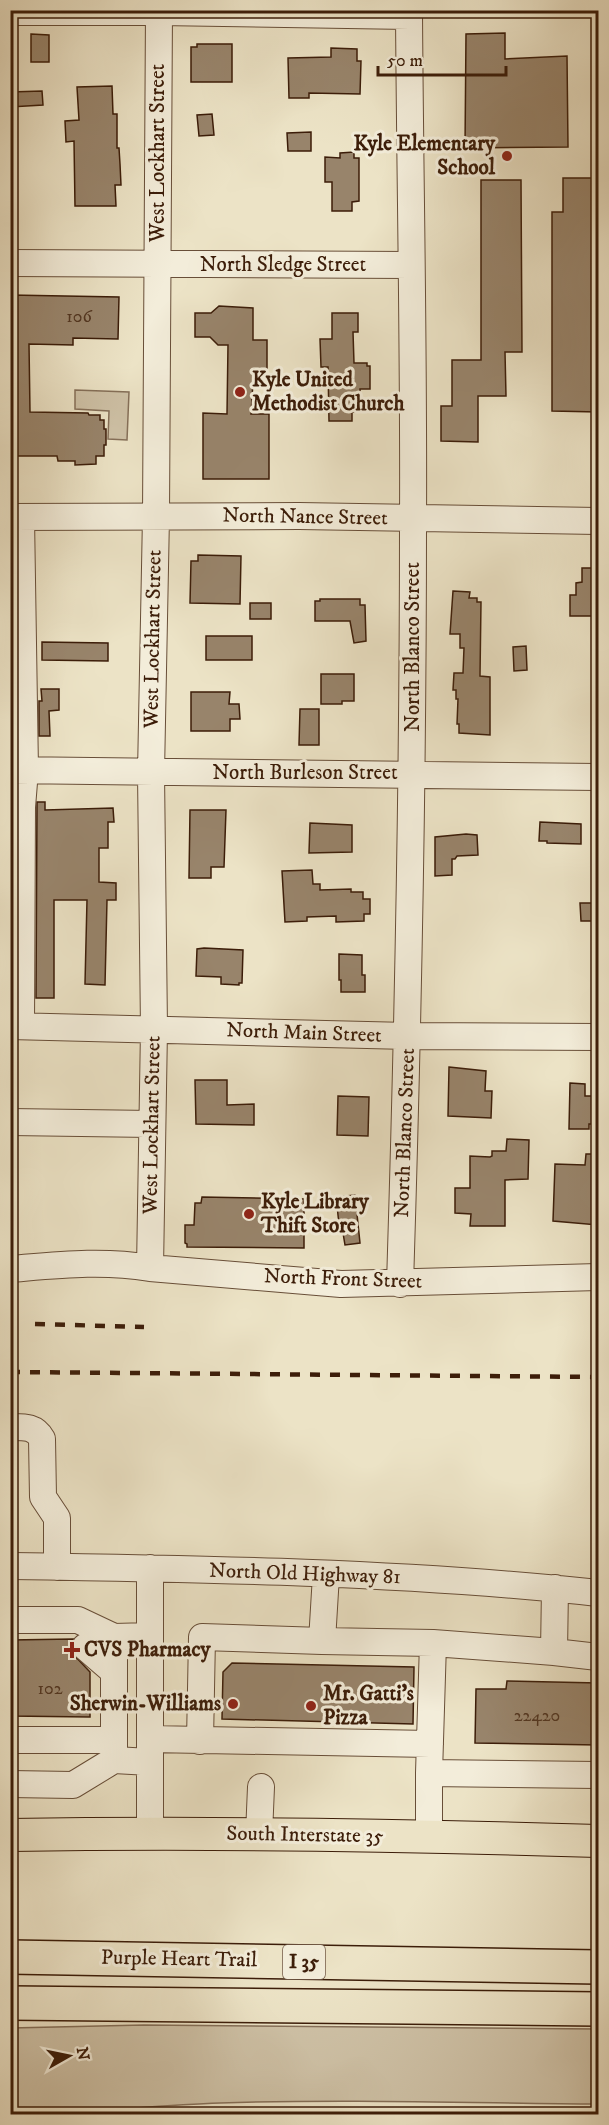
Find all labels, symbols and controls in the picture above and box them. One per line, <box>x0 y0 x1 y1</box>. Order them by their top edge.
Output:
scale bar <box>378 39 506 77</box>
text: 50 m <box>387 50 423 72</box>
street label: West Lockhart Street <box>145 63 171 243</box>
place label: Kyle Elementary School <box>354 131 496 181</box>
marker: Kyle Elementary School <box>500 149 514 163</box>
street label: North Sledge Street <box>200 252 367 278</box>
house number: 106 <box>66 306 92 328</box>
place label: Kyle United Methodist Church <box>252 367 405 417</box>
marker: Kyle United Methodist Church <box>233 385 247 399</box>
street label: North Nance Street <box>222 503 388 531</box>
street label: West Lockhart Street <box>138 549 168 730</box>
street label: North Blanco Street <box>400 562 426 732</box>
street label: North Burleson Street <box>212 760 398 786</box>
street label: North Main Street <box>226 1017 383 1049</box>
street label: West Lockhart Street <box>137 1035 167 1216</box>
street label: North Blanco Street <box>389 1047 421 1218</box>
place label: Kyle Library Thift Store <box>260 1189 370 1239</box>
marker: Kyle Library Thift Store <box>242 1207 256 1221</box>
street label: North Front Street <box>263 1263 423 1295</box>
street label: North Old Highway 81 <box>209 1558 401 1590</box>
place label: CVS Pharmacy <box>84 1637 211 1663</box>
marker: CVS Pharmacy <box>65 1643 79 1657</box>
house number: 102 <box>37 1678 63 1700</box>
place label: Mr. Gatti's Pizza <box>323 1681 414 1731</box>
place label: Sherwin-Williams <box>70 1691 221 1717</box>
marker: Sherwin-Williams <box>226 1697 240 1711</box>
marker: Mr. Gatti's Pizza <box>304 1699 318 1713</box>
house number: 22420 <box>514 1705 560 1727</box>
street label: South Interstate 35 <box>226 1821 384 1849</box>
street label: Purple Heart Trail <box>101 1945 258 1973</box>
road number: I 35 <box>283 1945 325 1979</box>
north arrow <box>39 2026 99 2086</box>
text: N <box>72 2046 94 2062</box>

